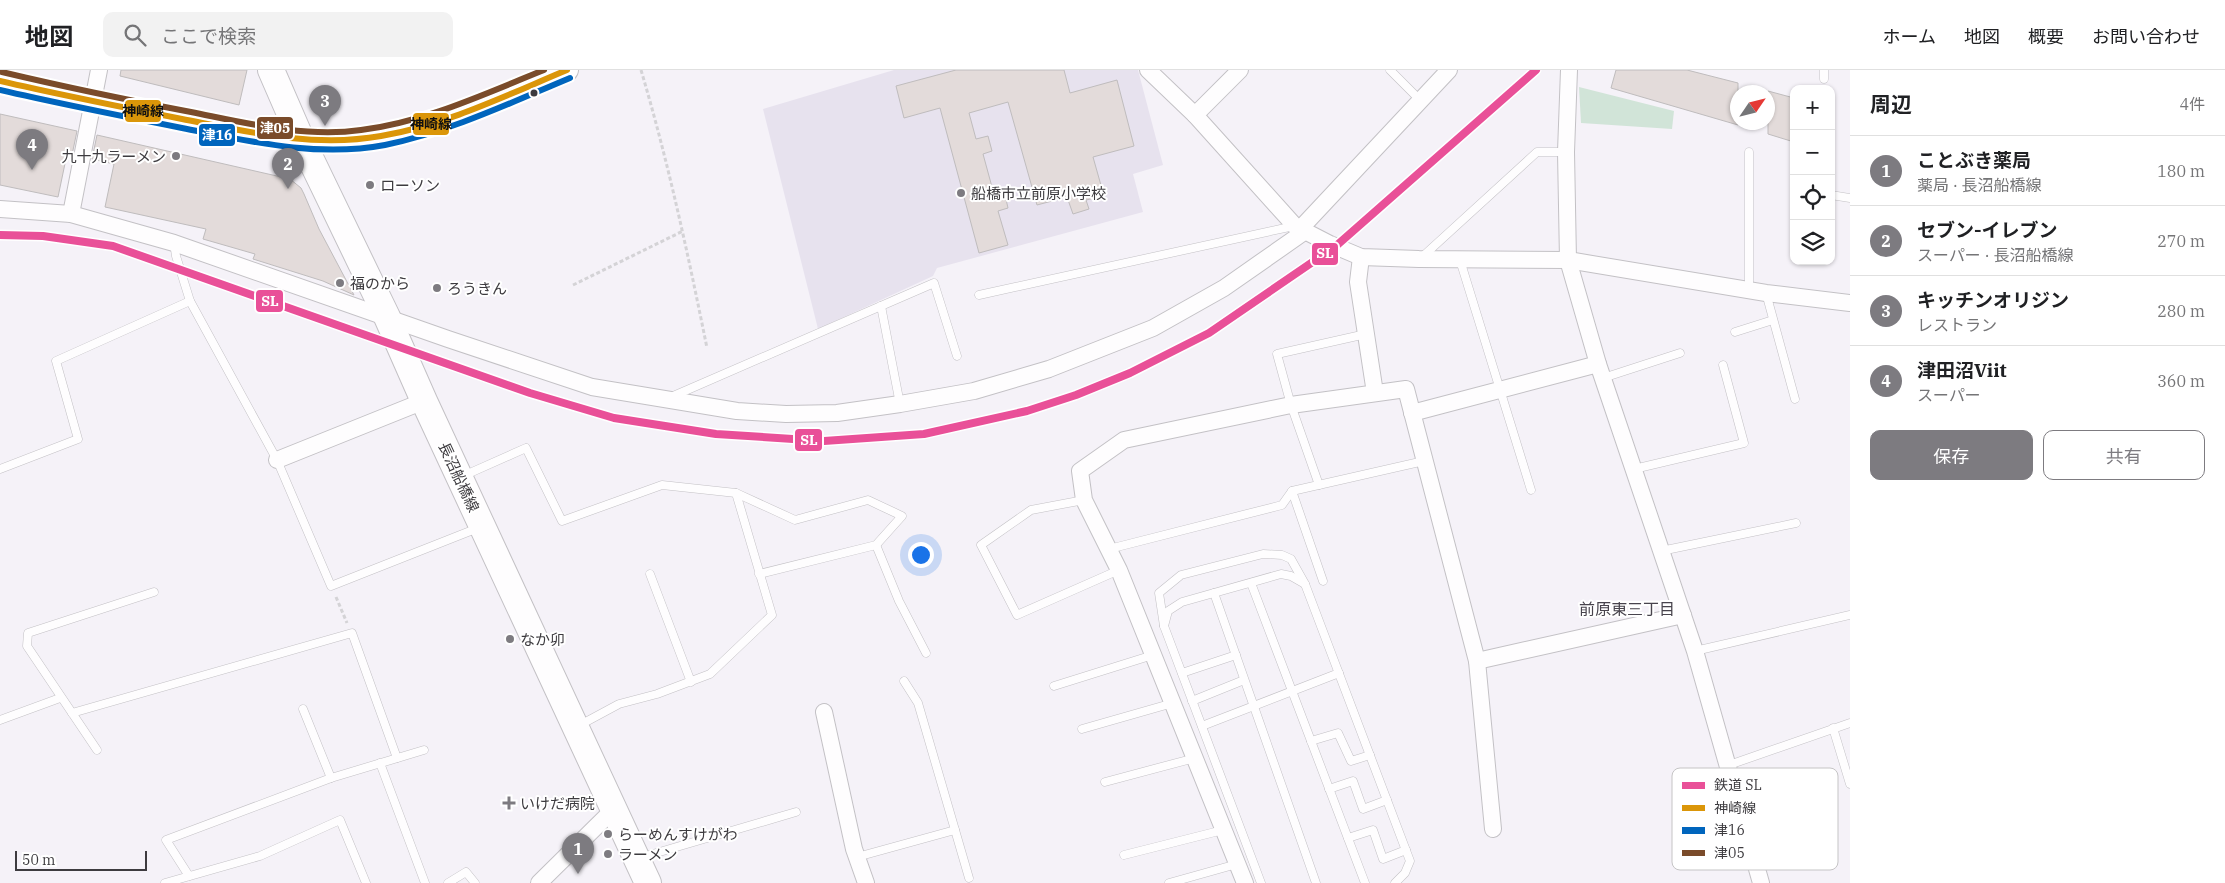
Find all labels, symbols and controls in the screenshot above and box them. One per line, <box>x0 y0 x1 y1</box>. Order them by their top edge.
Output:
search box <box>103 12 453 57</box>
text: 地図 <box>25 20 73 52</box>
icon: search <box>121 21 149 49</box>
text: ここで検索 <box>161 24 256 48</box>
text: ホーム <box>1883 25 1936 48</box>
text: 地図 <box>1964 25 2000 48</box>
text: 概要 <box>2028 25 2064 48</box>
text: お問い合わせ <box>2092 25 2200 48</box>
pin: 3 <box>309 85 341 126</box>
north arrow <box>1730 85 1775 130</box>
map controls <box>1790 85 1835 265</box>
button: + <box>1790 85 1835 130</box>
unlabelled marker <box>529 88 539 98</box>
text: 周辺 <box>1870 90 1912 118</box>
text: 4件 <box>2179 94 2205 114</box>
line badge: 神崎線 <box>124 99 162 123</box>
text: 神崎線 <box>122 102 164 120</box>
line badge: 神崎線 <box>412 112 450 136</box>
text: 神崎線 <box>410 115 452 133</box>
line badge: 津05 <box>256 116 294 140</box>
text: 津05 <box>260 119 290 137</box>
line badge: 津16 <box>198 123 236 147</box>
text: 津16 <box>202 126 232 144</box>
pin: 4 <box>16 129 48 170</box>
button: − <box>1790 130 1835 175</box>
place label: 九十九ラーメン <box>62 147 166 166</box>
pin: 2 <box>272 148 304 189</box>
text: ことぶき薬局 <box>1917 148 2031 172</box>
marker: 九十九ラーメン <box>170 150 182 162</box>
text: 1 <box>1881 161 1891 181</box>
text: 180 m <box>2157 161 2205 181</box>
button: locate <box>1790 175 1835 220</box>
text: 薬局 · 長沼船橋線 <box>1917 175 2042 195</box>
place label: ローソン <box>380 176 440 195</box>
marker: ローソン <box>364 179 376 191</box>
place label: 船橋市立前原小学校 <box>971 184 1106 203</box>
marker: 船橋市立前原小学校 <box>955 187 967 199</box>
text: セブン-イレブン <box>1917 218 2058 242</box>
button: layers <box>1790 220 1835 265</box>
text: 2 <box>1881 231 1891 251</box>
text: 270 m <box>2157 231 2205 251</box>
line badge: SL <box>1311 242 1339 266</box>
text: SL <box>1316 244 1334 262</box>
text: スーパー · 長沼船橋線 <box>1917 245 2073 265</box>
place label: 福のから <box>350 274 410 293</box>
marker: 福のから <box>334 277 346 289</box>
place label: ろうきん <box>447 279 507 298</box>
marker: ろうきん <box>431 282 443 294</box>
text: キッチンオリジン <box>1917 288 2069 312</box>
line badge: SL <box>255 289 284 313</box>
text: SL <box>261 292 279 310</box>
text: 3 <box>1881 301 1891 321</box>
text: 280 m <box>2157 301 2205 321</box>
text: レストラン <box>1917 315 1997 335</box>
text: 津田沼Viit <box>1917 358 2007 382</box>
text: 4 <box>1881 371 1891 391</box>
text: 360 m <box>2157 371 2205 391</box>
text: スーパー <box>1917 385 1981 405</box>
line badge: SL <box>794 428 823 452</box>
button: 保存 <box>1870 430 2033 480</box>
button: 共有 <box>2043 430 2205 480</box>
text: SL <box>800 431 818 449</box>
street label: 長沼船橋線 <box>435 439 483 515</box>
your location <box>908 542 934 568</box>
district label: 前原東三丁目 <box>1579 599 1675 619</box>
place label: なか卯 <box>520 630 565 649</box>
marker: なか卯 <box>504 633 516 645</box>
legend <box>1672 768 1838 870</box>
text: 鉄道 SL <box>1714 776 1762 794</box>
place label: いけだ病院 <box>520 794 595 813</box>
marker: いけだ病院 <box>502 796 516 810</box>
text: 神崎線 <box>1714 799 1756 817</box>
text: 津16 <box>1714 821 1745 839</box>
place label: らーめんすけがわ <box>618 825 738 844</box>
marker: らーめんすけがわ <box>602 828 614 840</box>
pin: 1 <box>562 833 594 874</box>
text: 津05 <box>1714 844 1745 862</box>
place label: ラーメン <box>618 845 677 864</box>
scale bar <box>15 848 148 871</box>
marker: ラーメン <box>602 848 614 860</box>
text: 50 m <box>22 851 55 869</box>

